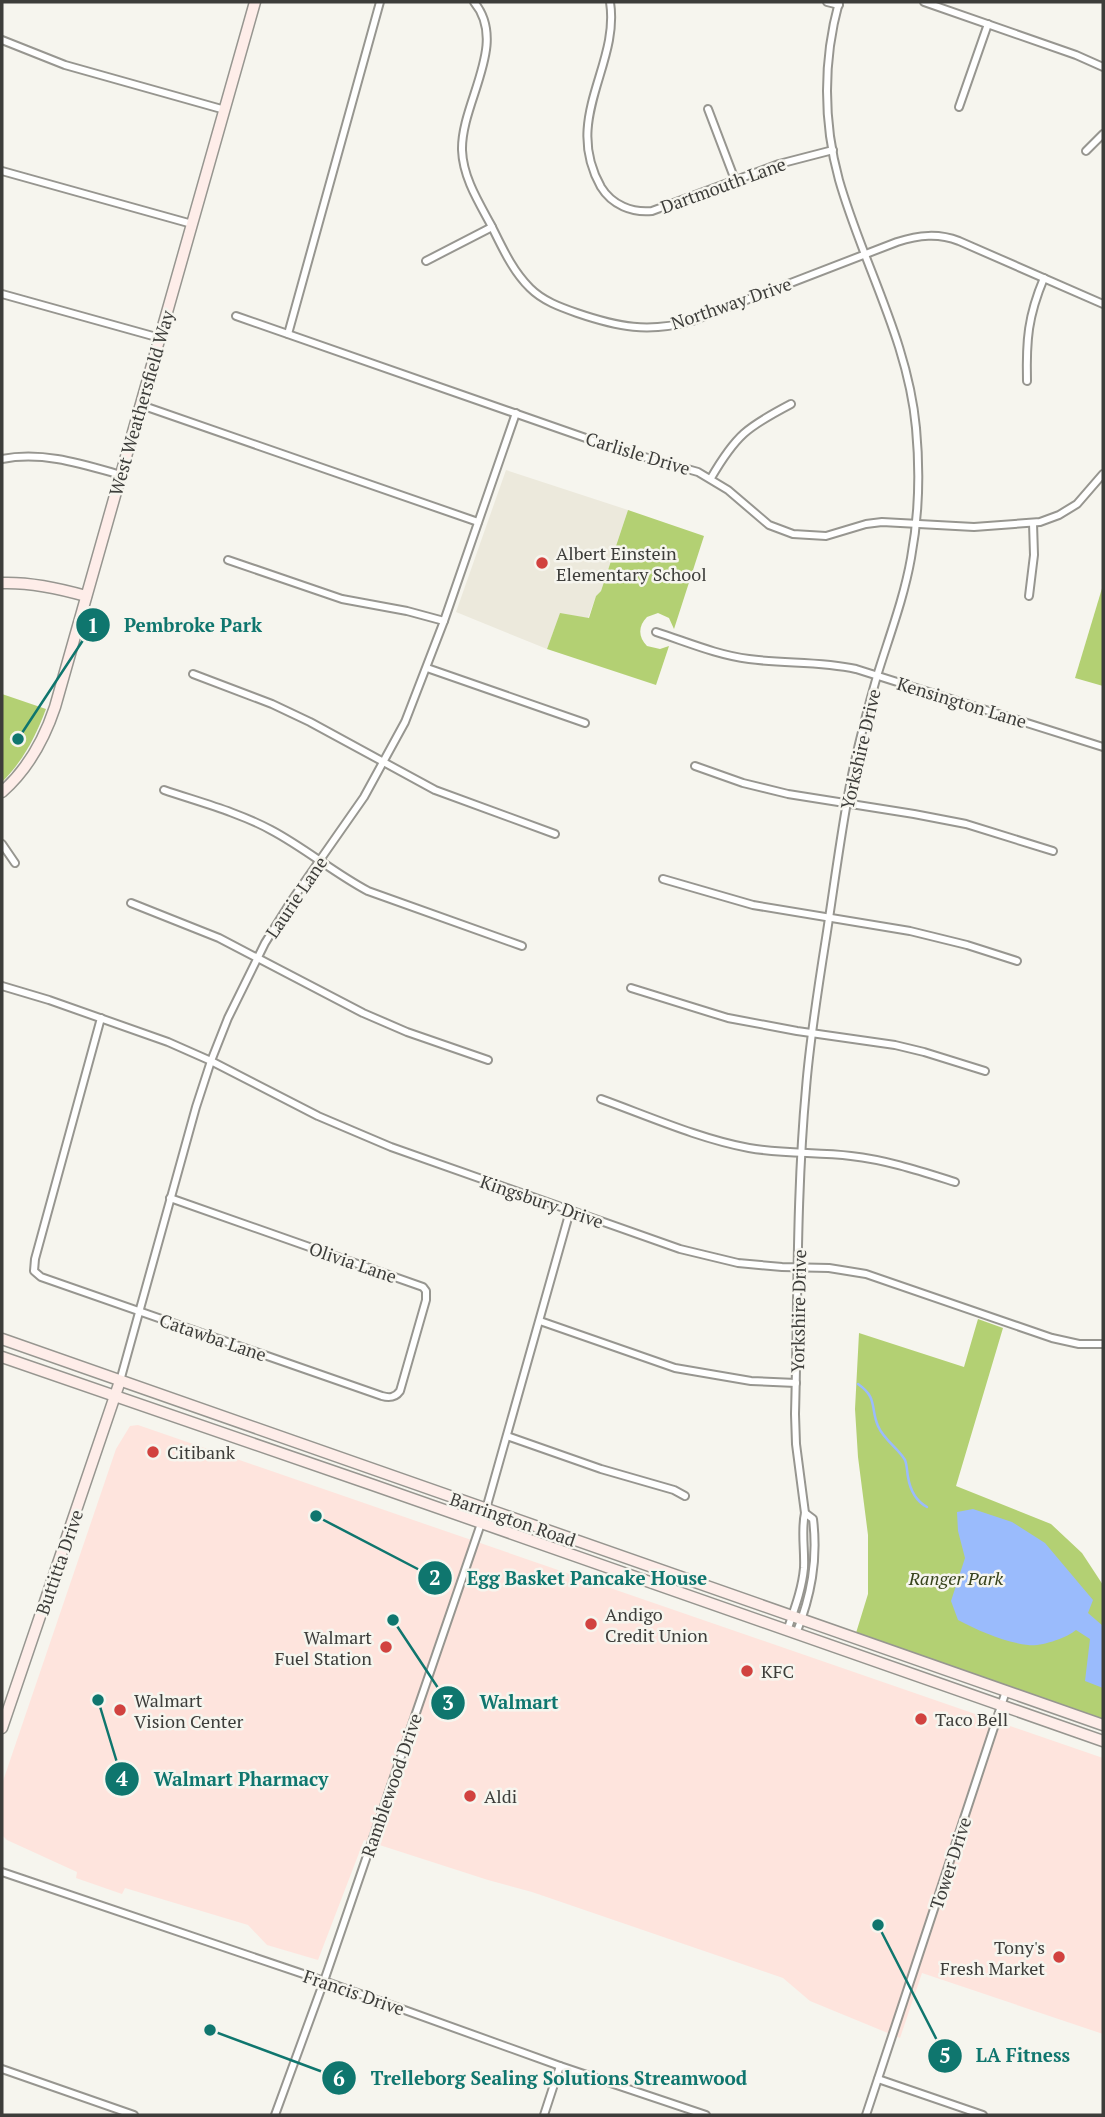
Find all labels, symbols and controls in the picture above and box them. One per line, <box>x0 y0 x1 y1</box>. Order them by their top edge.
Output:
street label: Dartmouth Lane <box>657 151 789 219</box>
street label: Northway Drive <box>668 271 794 335</box>
street label: West Weathersfield Way <box>103 307 179 498</box>
street label: Carlisle Drive <box>583 426 693 480</box>
place label: Albert Einstein Elementary School <box>556 541 707 586</box>
marker: Albert Einstein Elementary School <box>534 555 550 571</box>
callout: Pembroke Park <box>75 605 276 645</box>
text: 1 <box>87 611 99 639</box>
text: Pembroke Park <box>124 612 263 637</box>
street label: Kensington Lane <box>894 671 1030 733</box>
street label: Yorkshire Drive <box>834 686 886 812</box>
street label: Laurie Lane <box>260 851 332 943</box>
street label: Kingsbury Drive <box>477 1169 607 1233</box>
street label: Olivia Lane <box>306 1236 400 1288</box>
street label: Yorkshire Drive <box>785 1249 811 1373</box>
street label: Catawba Lane <box>156 1307 270 1367</box>
place label: Citibank <box>167 1440 236 1464</box>
marker: Citibank <box>145 1444 161 1460</box>
street label: Barrington Road <box>447 1486 579 1552</box>
street label: Buttitta Drive <box>30 1506 88 1618</box>
callout: Egg Basket Pancake House <box>418 1558 721 1598</box>
text: 2 <box>429 1563 441 1591</box>
text: Egg Basket Pancake House <box>467 1565 707 1590</box>
park label: Ranger Park <box>908 1566 1004 1590</box>
place label: Andigo Credit Union <box>605 1602 708 1647</box>
marker: Andigo Credit Union <box>583 1616 599 1632</box>
place label: Walmart Fuel Station <box>275 1625 372 1670</box>
marker: Walmart Fuel Station <box>378 1639 394 1655</box>
place label: KFC <box>761 1659 794 1683</box>
marker: KFC <box>739 1663 755 1679</box>
callout: Walmart <box>430 1683 572 1723</box>
place label: Walmart Vision Center <box>134 1688 244 1733</box>
text: 3 <box>442 1688 454 1716</box>
text: Walmart <box>479 1689 559 1714</box>
marker: Walmart Vision Center <box>112 1702 128 1718</box>
place label: Taco Bell <box>935 1707 1008 1731</box>
street label: Ramblewood Drive <box>355 1710 427 1860</box>
marker: Taco Bell <box>913 1711 929 1727</box>
callout: Walmart Pharmacy <box>105 1759 342 1799</box>
text: 4 <box>116 1764 128 1792</box>
text: Walmart Pharmacy <box>154 1766 329 1791</box>
place label: Aldi <box>484 1784 517 1808</box>
marker: Aldi <box>462 1788 478 1804</box>
street label: Tower Drive <box>924 1814 976 1912</box>
place label: Tony's Fresh Market <box>940 1935 1045 1980</box>
marker: Tony's Fresh Market <box>1051 1949 1067 1965</box>
street label: Francis Drive <box>300 1963 408 2021</box>
callout: LA Fitness <box>927 2036 1085 2076</box>
text: 5 <box>939 2041 951 2069</box>
text: LA Fitness <box>976 2042 1071 2067</box>
callout: Trelleborg Sealing Solutions Streamwood <box>321 2058 761 2098</box>
text: 6 <box>333 2064 345 2092</box>
text: Trelleborg Sealing Solutions Streamwood <box>371 2065 748 2090</box>

